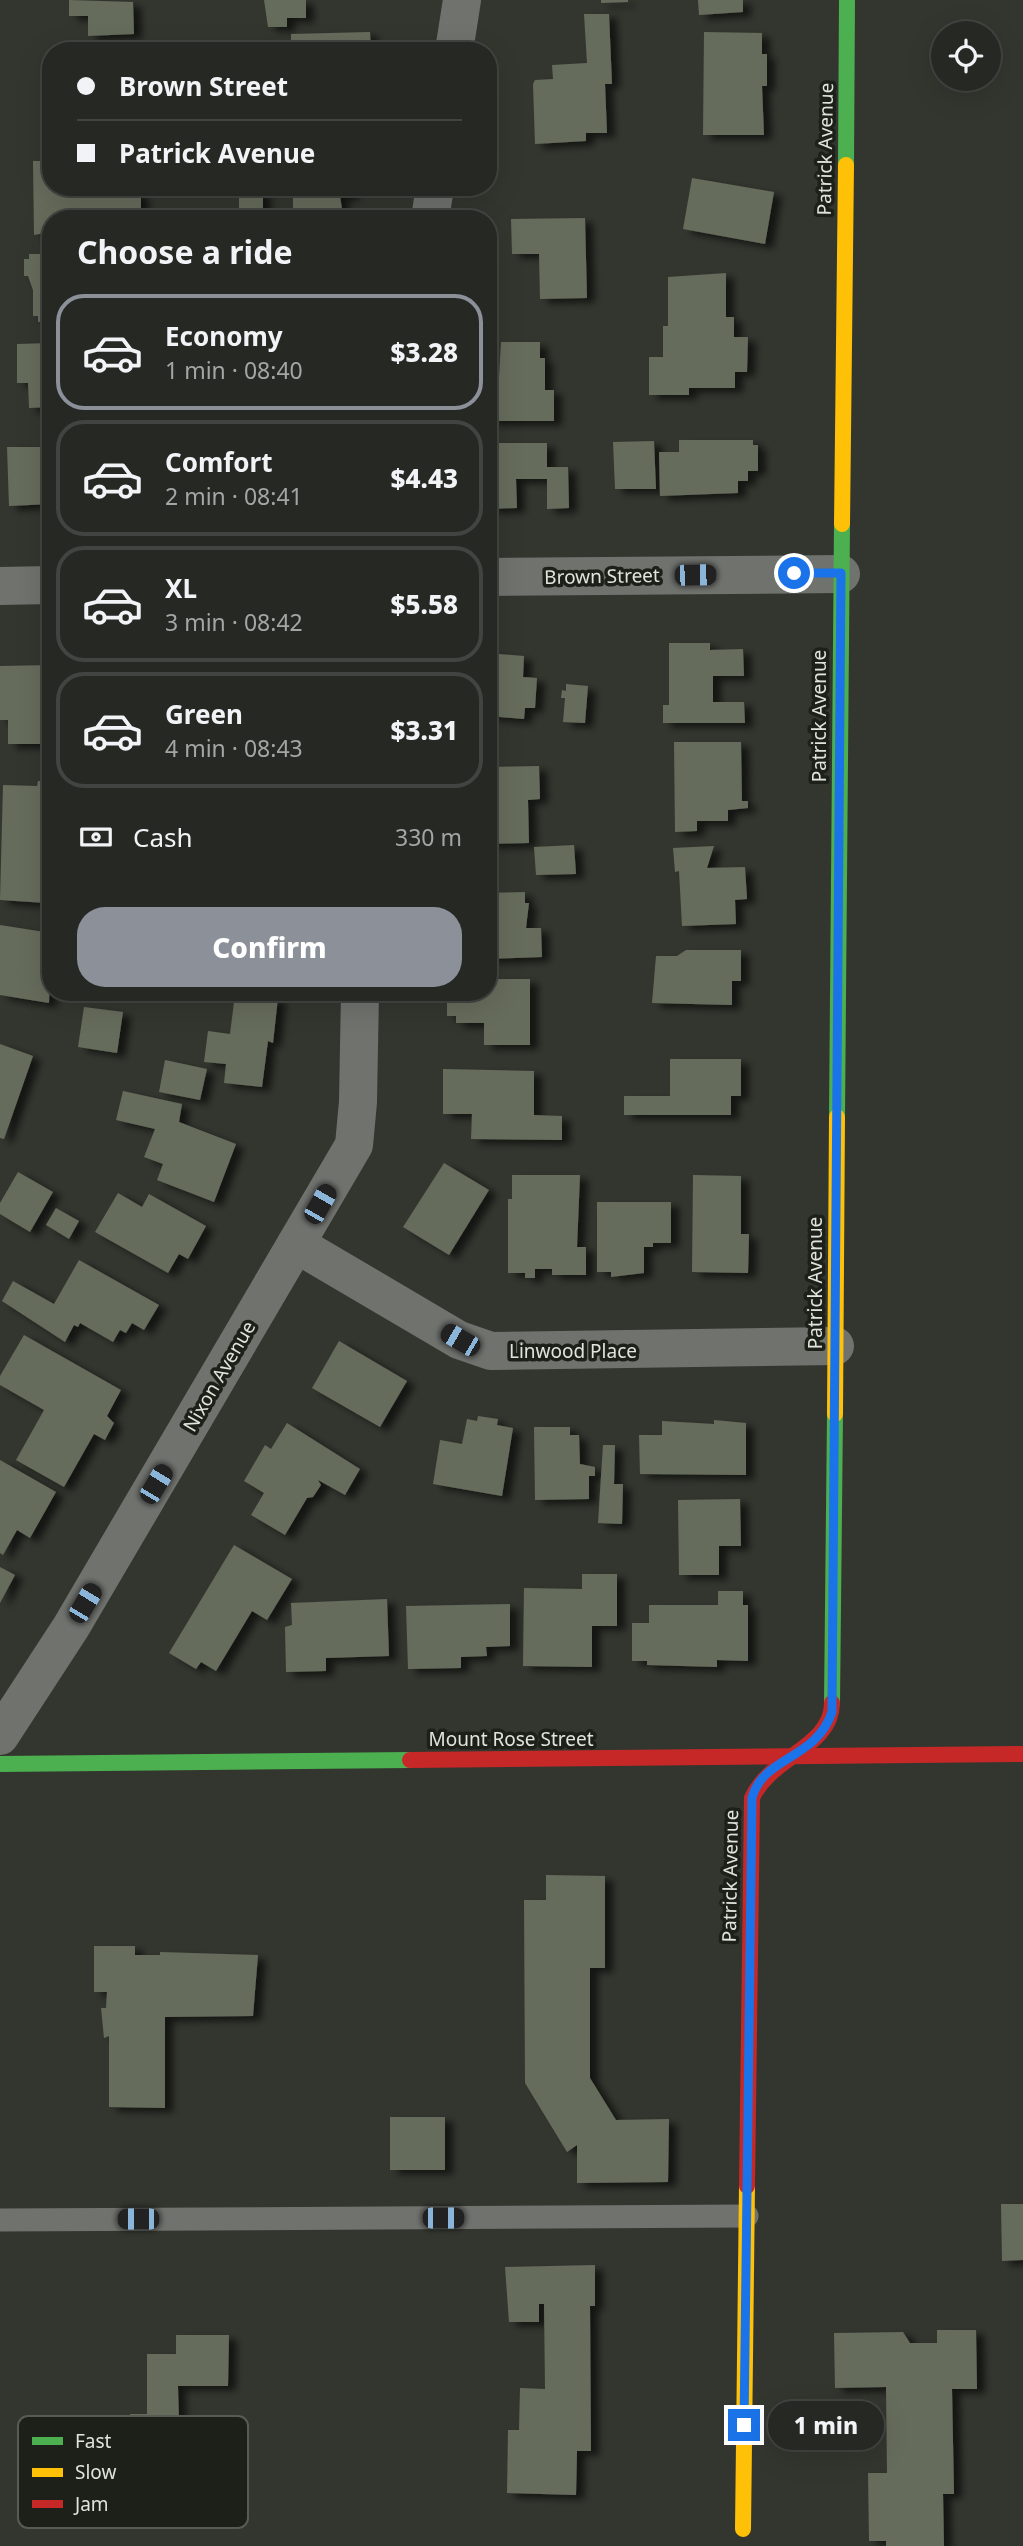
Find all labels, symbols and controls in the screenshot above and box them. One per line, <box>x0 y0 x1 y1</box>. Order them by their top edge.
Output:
map controls <box>931 21 1001 91</box>
button: locate <box>931 21 1001 91</box>
text: Brown Street <box>119 68 288 104</box>
street label: Patrick Avenue <box>811 82 839 216</box>
text: Patrick Avenue <box>119 135 315 171</box>
text: Choose a ride <box>77 230 293 273</box>
text: Economy <box>165 318 283 354</box>
icon: car <box>81 321 144 384</box>
text: $3.28 <box>391 334 458 370</box>
text: 1 min · 08:40 <box>165 354 303 386</box>
text: Comfort <box>165 444 273 480</box>
icon: car <box>81 447 144 510</box>
text: $4.43 <box>391 460 458 496</box>
text: 2 min · 08:41 <box>165 480 303 512</box>
route start <box>778 557 810 589</box>
street label: Brown Street <box>544 562 660 590</box>
car <box>674 564 717 586</box>
text: XL <box>165 570 197 606</box>
icon: car <box>81 573 144 636</box>
text: $5.58 <box>391 586 458 622</box>
text: 3 min · 08:42 <box>165 606 303 638</box>
street label: Patrick Avenue <box>806 650 832 782</box>
text: Green <box>165 696 243 732</box>
icon: car <box>81 699 144 762</box>
text: $3.31 <box>391 712 458 748</box>
text: 4 min · 08:43 <box>165 732 303 764</box>
icon: cash <box>77 818 115 856</box>
text: Cash <box>133 819 193 855</box>
text: 330 m <box>395 821 462 853</box>
button: Confirm <box>77 907 462 987</box>
car <box>301 1181 340 1227</box>
street label: Patrick Avenue <box>802 1217 828 1349</box>
street label: Nixon Avenue <box>177 1316 261 1436</box>
car <box>437 1320 484 1360</box>
street label: Linwood Place <box>509 1338 637 1364</box>
car <box>137 1461 176 1507</box>
car <box>66 1580 105 1626</box>
street label: Mount Rose Street <box>428 1726 594 1752</box>
street label: Patrick Avenue <box>716 1809 744 1943</box>
car <box>423 2208 465 2229</box>
car <box>118 2209 160 2230</box>
callout: 1 min <box>768 2400 884 2450</box>
route end <box>728 2409 760 2441</box>
text: 1 min <box>794 2409 858 2441</box>
legend <box>18 2416 248 2528</box>
text: Fast <box>75 2428 112 2454</box>
text: Slow <box>75 2459 116 2485</box>
text: Jam <box>73 2491 109 2517</box>

